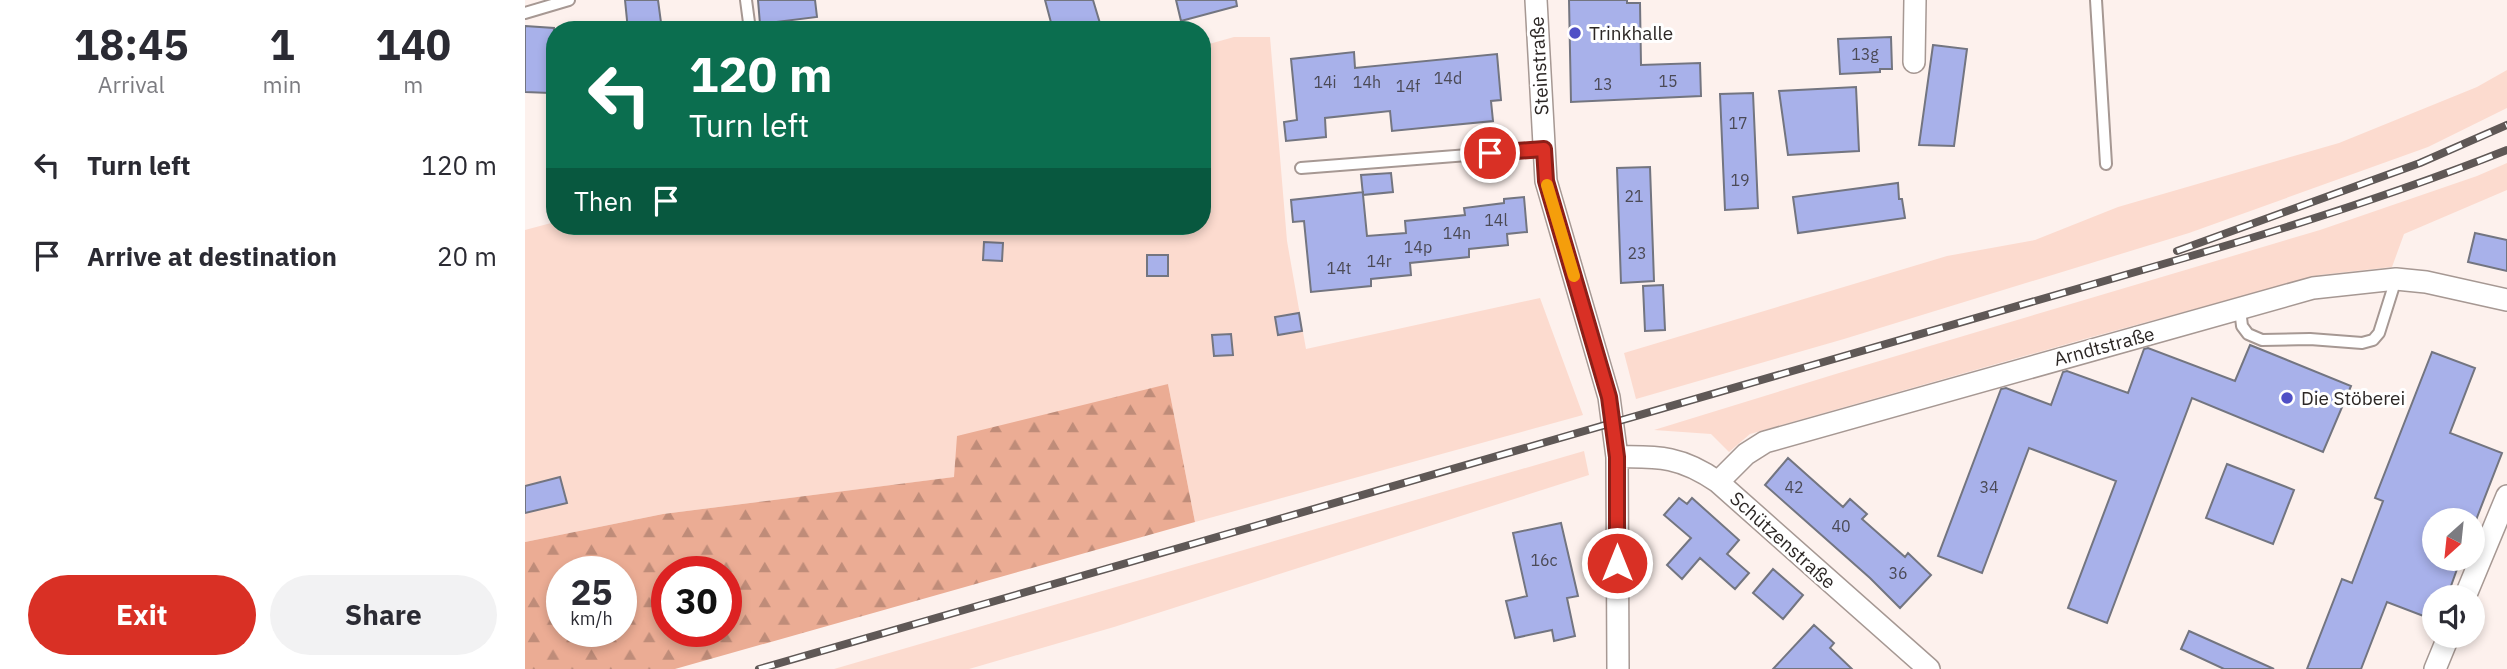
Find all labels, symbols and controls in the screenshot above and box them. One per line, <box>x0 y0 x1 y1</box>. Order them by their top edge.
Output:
street label: Steinstraße <box>1524 16 1554 116</box>
text: 18:45 <box>74 17 189 72</box>
text: 1 <box>269 17 295 72</box>
text: 140 <box>375 17 451 72</box>
place label: Trinkhalle <box>1589 21 1673 45</box>
marker: Trinkhalle <box>1567 25 1583 41</box>
text: 120 m <box>689 42 833 105</box>
house number: 13g <box>1851 44 1879 64</box>
icon: left <box>574 49 665 140</box>
house number: 14d <box>1434 68 1462 88</box>
text: Arrival <box>98 69 165 99</box>
text: min <box>263 69 301 99</box>
text: m <box>403 69 423 99</box>
house number: 15 <box>1658 71 1678 91</box>
house number: 14i <box>1313 72 1337 92</box>
house number: 14h <box>1353 72 1381 92</box>
house number: 13 <box>1593 74 1613 94</box>
house number: 14f <box>1396 76 1420 96</box>
text: Turn left <box>689 104 809 146</box>
house number: 17 <box>1728 113 1748 133</box>
pin <box>1460 123 1520 183</box>
icon: arrive <box>1471 134 1509 172</box>
icon: left <box>28 146 66 184</box>
text: Turn left <box>87 148 190 182</box>
text: 120 m <box>421 148 497 182</box>
house number: 19 <box>1730 170 1750 190</box>
icon: arrive <box>647 182 685 220</box>
text: Then <box>574 184 633 218</box>
house number: 21 <box>1624 186 1644 206</box>
house number: 14l <box>1484 210 1508 230</box>
house number: 14n <box>1443 223 1471 243</box>
icon: arrive <box>28 237 66 275</box>
house number: 14p <box>1404 237 1432 257</box>
text: Arrive at destination <box>87 239 337 273</box>
text: 20 m <box>437 239 497 273</box>
house number: 23 <box>1627 243 1647 263</box>
house number: 14r <box>1366 251 1392 271</box>
house number: 14t <box>1327 258 1351 278</box>
street label: Arndtstraße <box>2051 321 2157 371</box>
place label: Die Stöberei <box>2301 386 2405 410</box>
marker: Die Stöberei <box>2279 390 2295 406</box>
house number: 42 <box>1784 477 1804 497</box>
house number: 34 <box>1979 477 1999 497</box>
street label: Schützenstraße <box>1725 486 1841 594</box>
north arrow <box>2422 508 2485 570</box>
map controls <box>2422 508 2485 648</box>
house number: 40 <box>1831 516 1851 536</box>
position arrow <box>1580 526 1654 600</box>
house number: 16c <box>1530 550 1558 570</box>
speed limit sign: 30 <box>651 556 742 647</box>
house number: 36 <box>1888 563 1908 583</box>
text: 25 <box>570 569 613 615</box>
button: Exit <box>28 575 256 655</box>
button: Share <box>270 575 497 655</box>
button: sound <box>2422 585 2485 648</box>
text: km/h <box>570 607 613 630</box>

